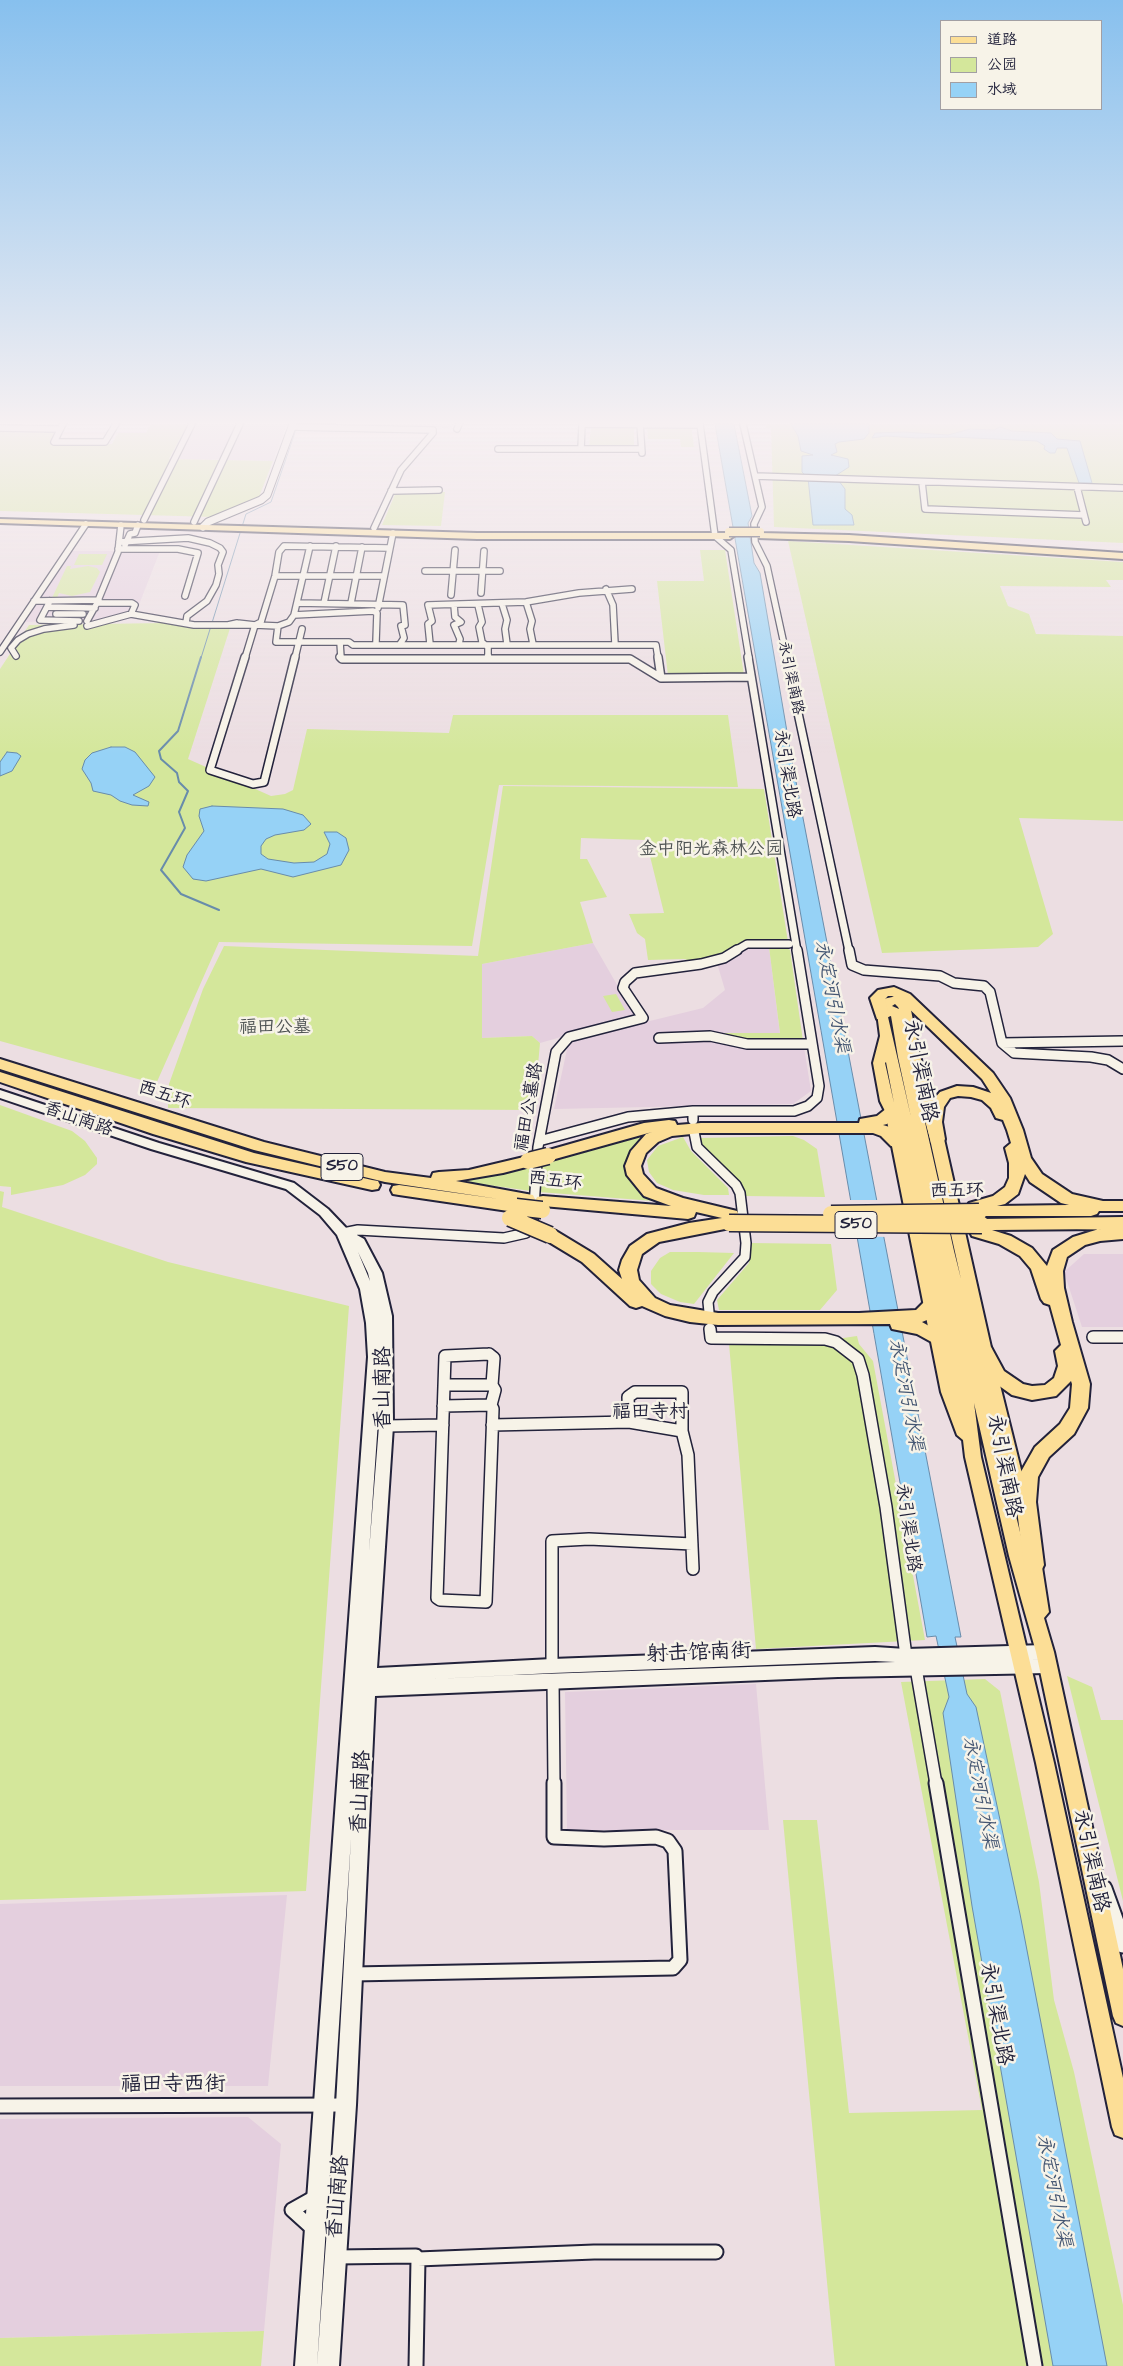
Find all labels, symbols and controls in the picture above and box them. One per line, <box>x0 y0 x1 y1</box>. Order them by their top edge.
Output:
legend <box>940 20 1103 110</box>
text: 道路 <box>987 29 1017 50</box>
text: 公园 <box>987 54 1017 75</box>
text: 水域 <box>987 79 1017 100</box>
street label: 永引渠南路 <box>773 639 807 717</box>
street label: 永引渠北路 <box>768 728 804 820</box>
park label: 金中阳光森林公园 <box>639 839 783 861</box>
water label: 永定河引水渠 <box>809 939 853 1055</box>
park label: 福田公墓 <box>239 1017 311 1039</box>
street label: 永引渠南路 <box>897 1017 941 1125</box>
street label: 福田公墓路 <box>512 1061 548 1153</box>
street label: 西五环 <box>135 1077 193 1115</box>
street label: 香山南路 <box>40 1098 116 1142</box>
road number: S50 <box>321 1154 363 1180</box>
street label: 西五环 <box>527 1168 583 1196</box>
street label: 西五环 <box>930 1181 984 1203</box>
road number: S50 <box>835 1212 877 1238</box>
water label: 永定河引水渠 <box>883 1337 927 1453</box>
street label: 香山南路 <box>372 1346 398 1430</box>
district label: 福田寺村 <box>612 1402 688 1424</box>
street label: 永引渠南路 <box>981 1412 1025 1520</box>
street label: 永引渠北路 <box>890 1482 924 1574</box>
street label: 射击馆南街 <box>646 1640 752 1668</box>
water label: 永定河引水渠 <box>957 1735 1001 1851</box>
street label: 香山南路 <box>347 1749 377 1835</box>
street label: 永引渠南路 <box>1067 1807 1113 1915</box>
street label: 永引渠北路 <box>973 1960 1017 2068</box>
street label: 福田寺西街 <box>121 2073 225 2099</box>
water label: 永定河引水渠 <box>1031 2133 1075 2249</box>
street label: 香山南路 <box>323 2154 355 2240</box>

